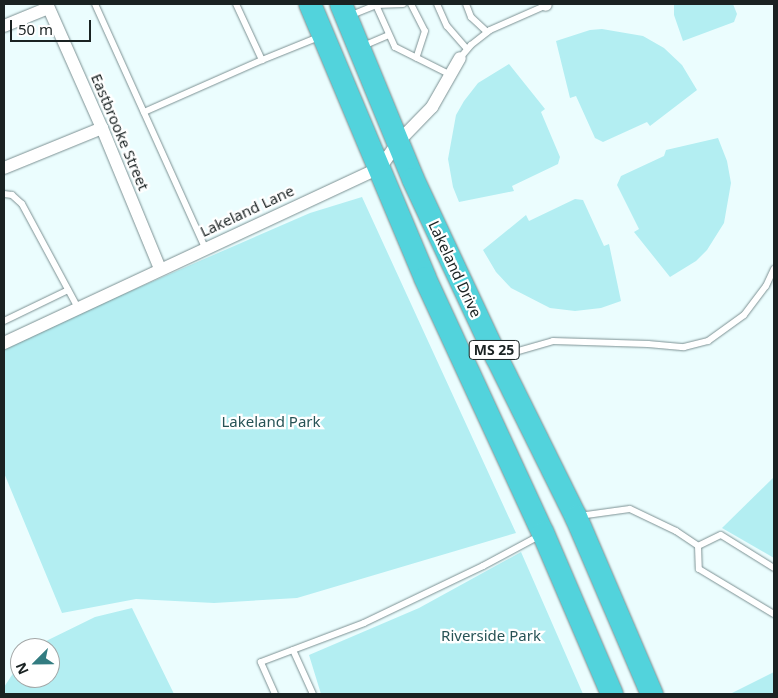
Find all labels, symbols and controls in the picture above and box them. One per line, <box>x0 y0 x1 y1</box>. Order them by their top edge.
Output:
scale bar <box>12 10 94 42</box>
text: 50 m <box>18 19 53 39</box>
street label: Eastbrooke Street <box>87 71 153 193</box>
street label: Lakeland Lane <box>197 181 297 241</box>
street label: Lakeland Drive <box>425 218 485 320</box>
road number: MS 25 <box>468 338 520 362</box>
park label: Lakeland Park <box>221 413 321 431</box>
park label: Riverside Park <box>441 627 541 645</box>
north arrow <box>10 638 60 688</box>
text: N <box>11 660 33 678</box>

